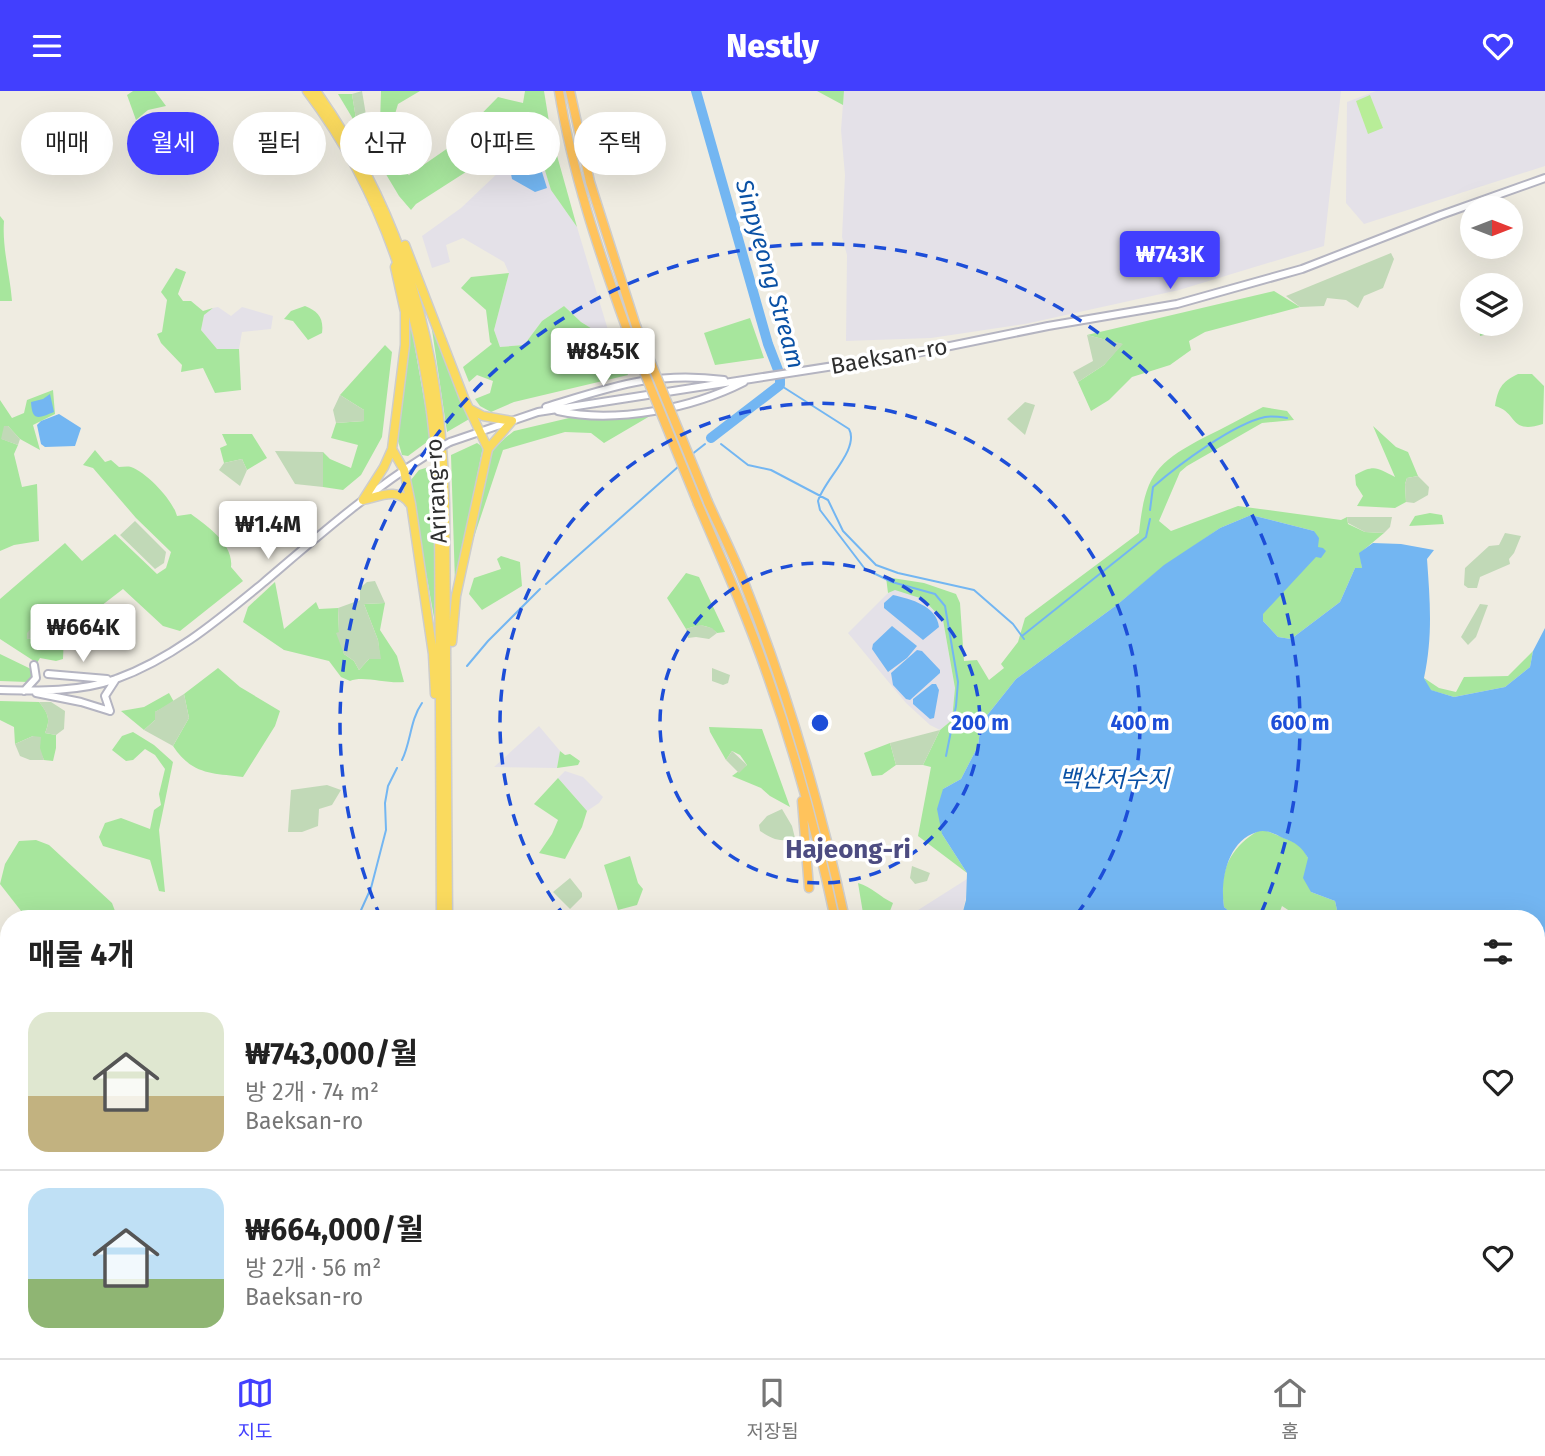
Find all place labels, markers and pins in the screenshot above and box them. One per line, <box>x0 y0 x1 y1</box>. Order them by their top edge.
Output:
pin: ₩743K <box>1121 231 1219 291</box>
pin: ₩845K <box>554 329 652 388</box>
pin: ₩1.4M <box>219 501 317 561</box>
pin: ₩664K <box>34 605 132 664</box>
centre of rings <box>808 711 832 735</box>

